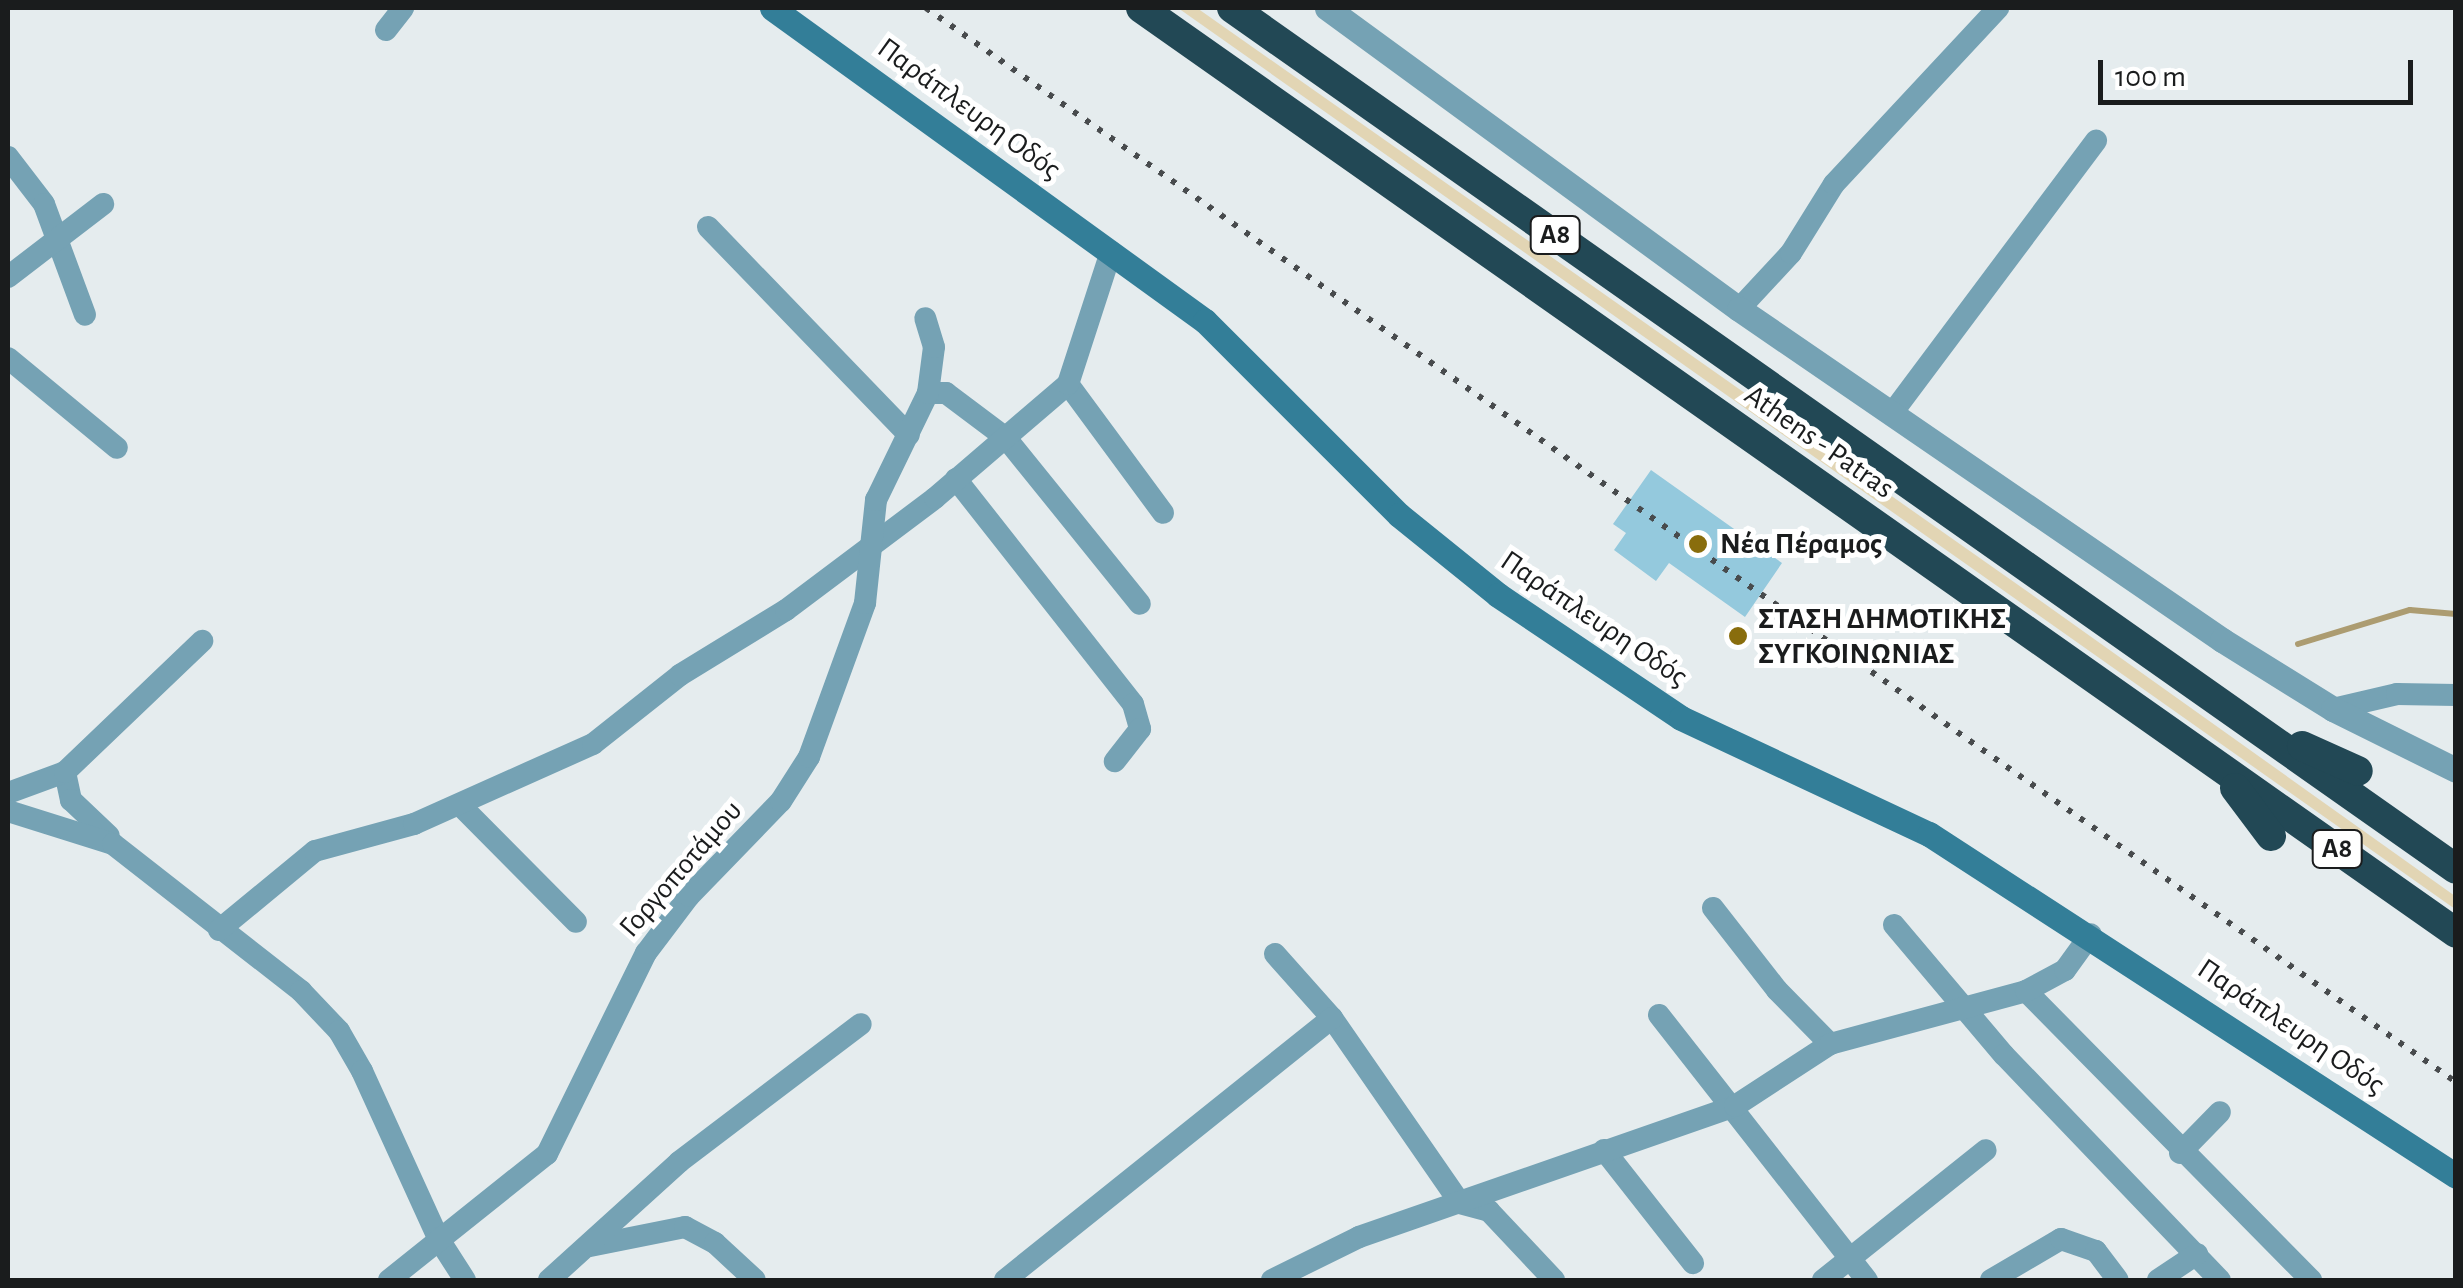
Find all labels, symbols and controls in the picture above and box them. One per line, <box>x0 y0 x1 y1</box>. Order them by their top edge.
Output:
street label: Παράπλευρη Οδός <box>870 30 1068 188</box>
scale bar <box>2103 40 2418 102</box>
text: 100 m <box>2115 62 2186 92</box>
road number: Α8 <box>1528 212 1582 258</box>
street label: Athens - Patras <box>1737 377 1901 507</box>
place label: Νέα Πέραμος <box>1720 526 1882 562</box>
marker: Νέα Πέραμος <box>1685 531 1711 557</box>
street label: Παράπλευρη Οδός <box>1494 543 1694 695</box>
place label: ΣΤΑΣΗ ΔΗΜΟΤΙΚΗΣ ΣΥΓΚΟΙΝΩΝΙΑΣ <box>1758 601 2006 672</box>
marker: ΣΤΑΣΗ ΔΗΜΟΤΙΚΗΣ ΣΥΓΚΟΙΝΩΝΙΑΣ <box>1727 625 1749 647</box>
street label: Γοργοποτάμου <box>612 793 750 945</box>
road number: Α8 <box>2310 826 2364 872</box>
street label: Παράπλευρη Οδός <box>2191 951 2391 1103</box>

